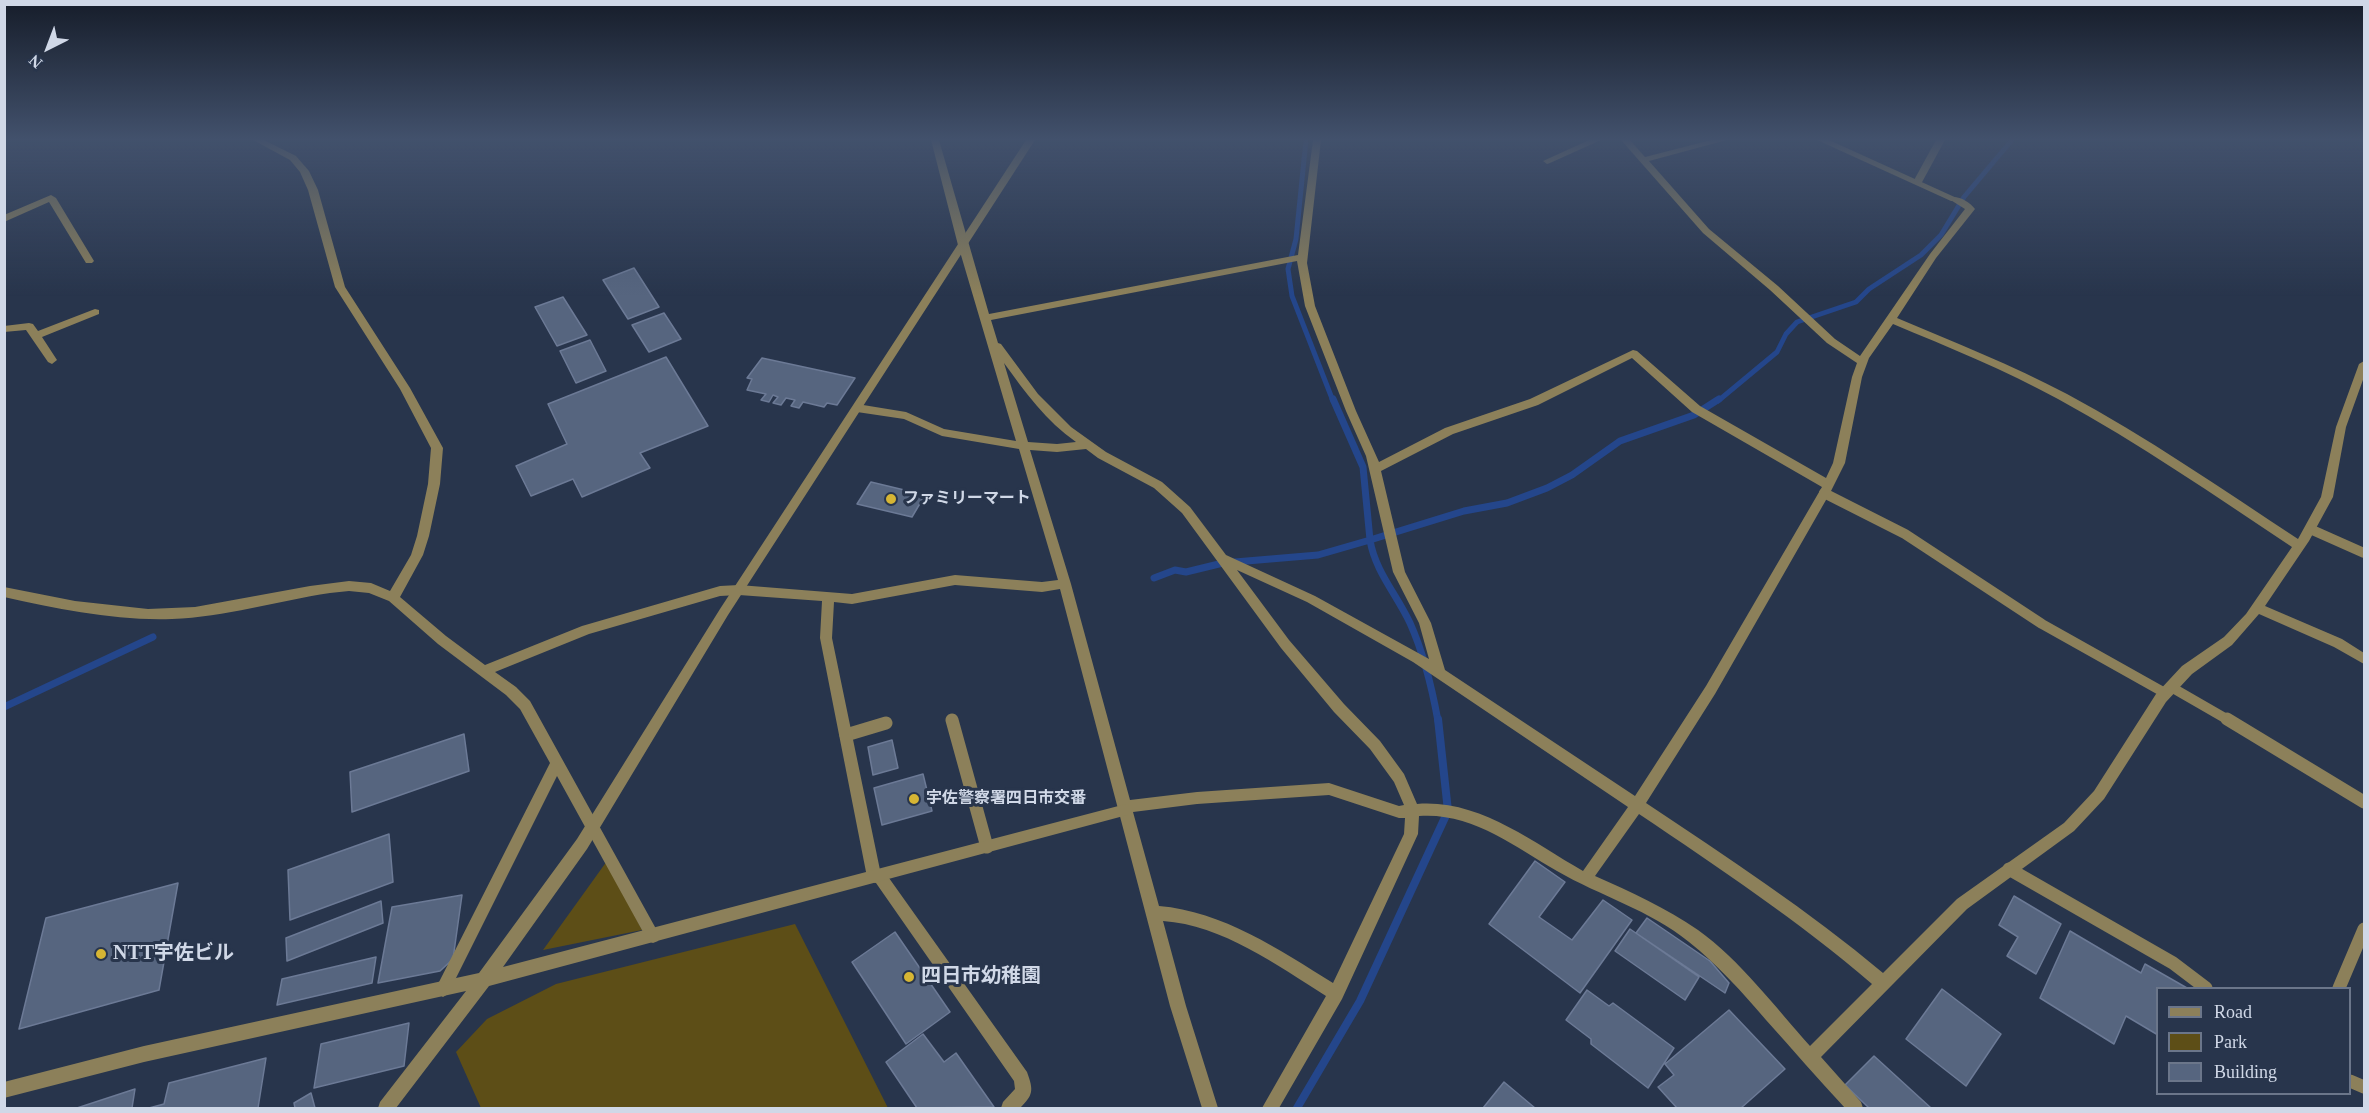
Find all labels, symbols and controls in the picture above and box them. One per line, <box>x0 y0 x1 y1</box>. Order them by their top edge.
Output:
north arrow <box>18 18 78 78</box>
text: N <box>26 52 46 72</box>
place label: ファミリーマート <box>903 489 1031 509</box>
marker: ファミリーマート <box>884 492 898 506</box>
place label: 宇佐警察署四日市交番 <box>926 789 1086 809</box>
marker: 宇佐警察署四日市交番 <box>907 792 921 806</box>
place label: NTT宇佐ビル <box>113 942 234 966</box>
marker: NTT宇佐ビル <box>94 947 108 961</box>
place label: 四日市幼稚園 <box>921 965 1041 989</box>
marker: 四日市幼稚園 <box>902 970 916 984</box>
legend <box>2156 987 2351 1095</box>
text: Road <box>2214 1002 2252 1022</box>
text: Park <box>2214 1032 2247 1052</box>
text: Building <box>2214 1062 2277 1082</box>

